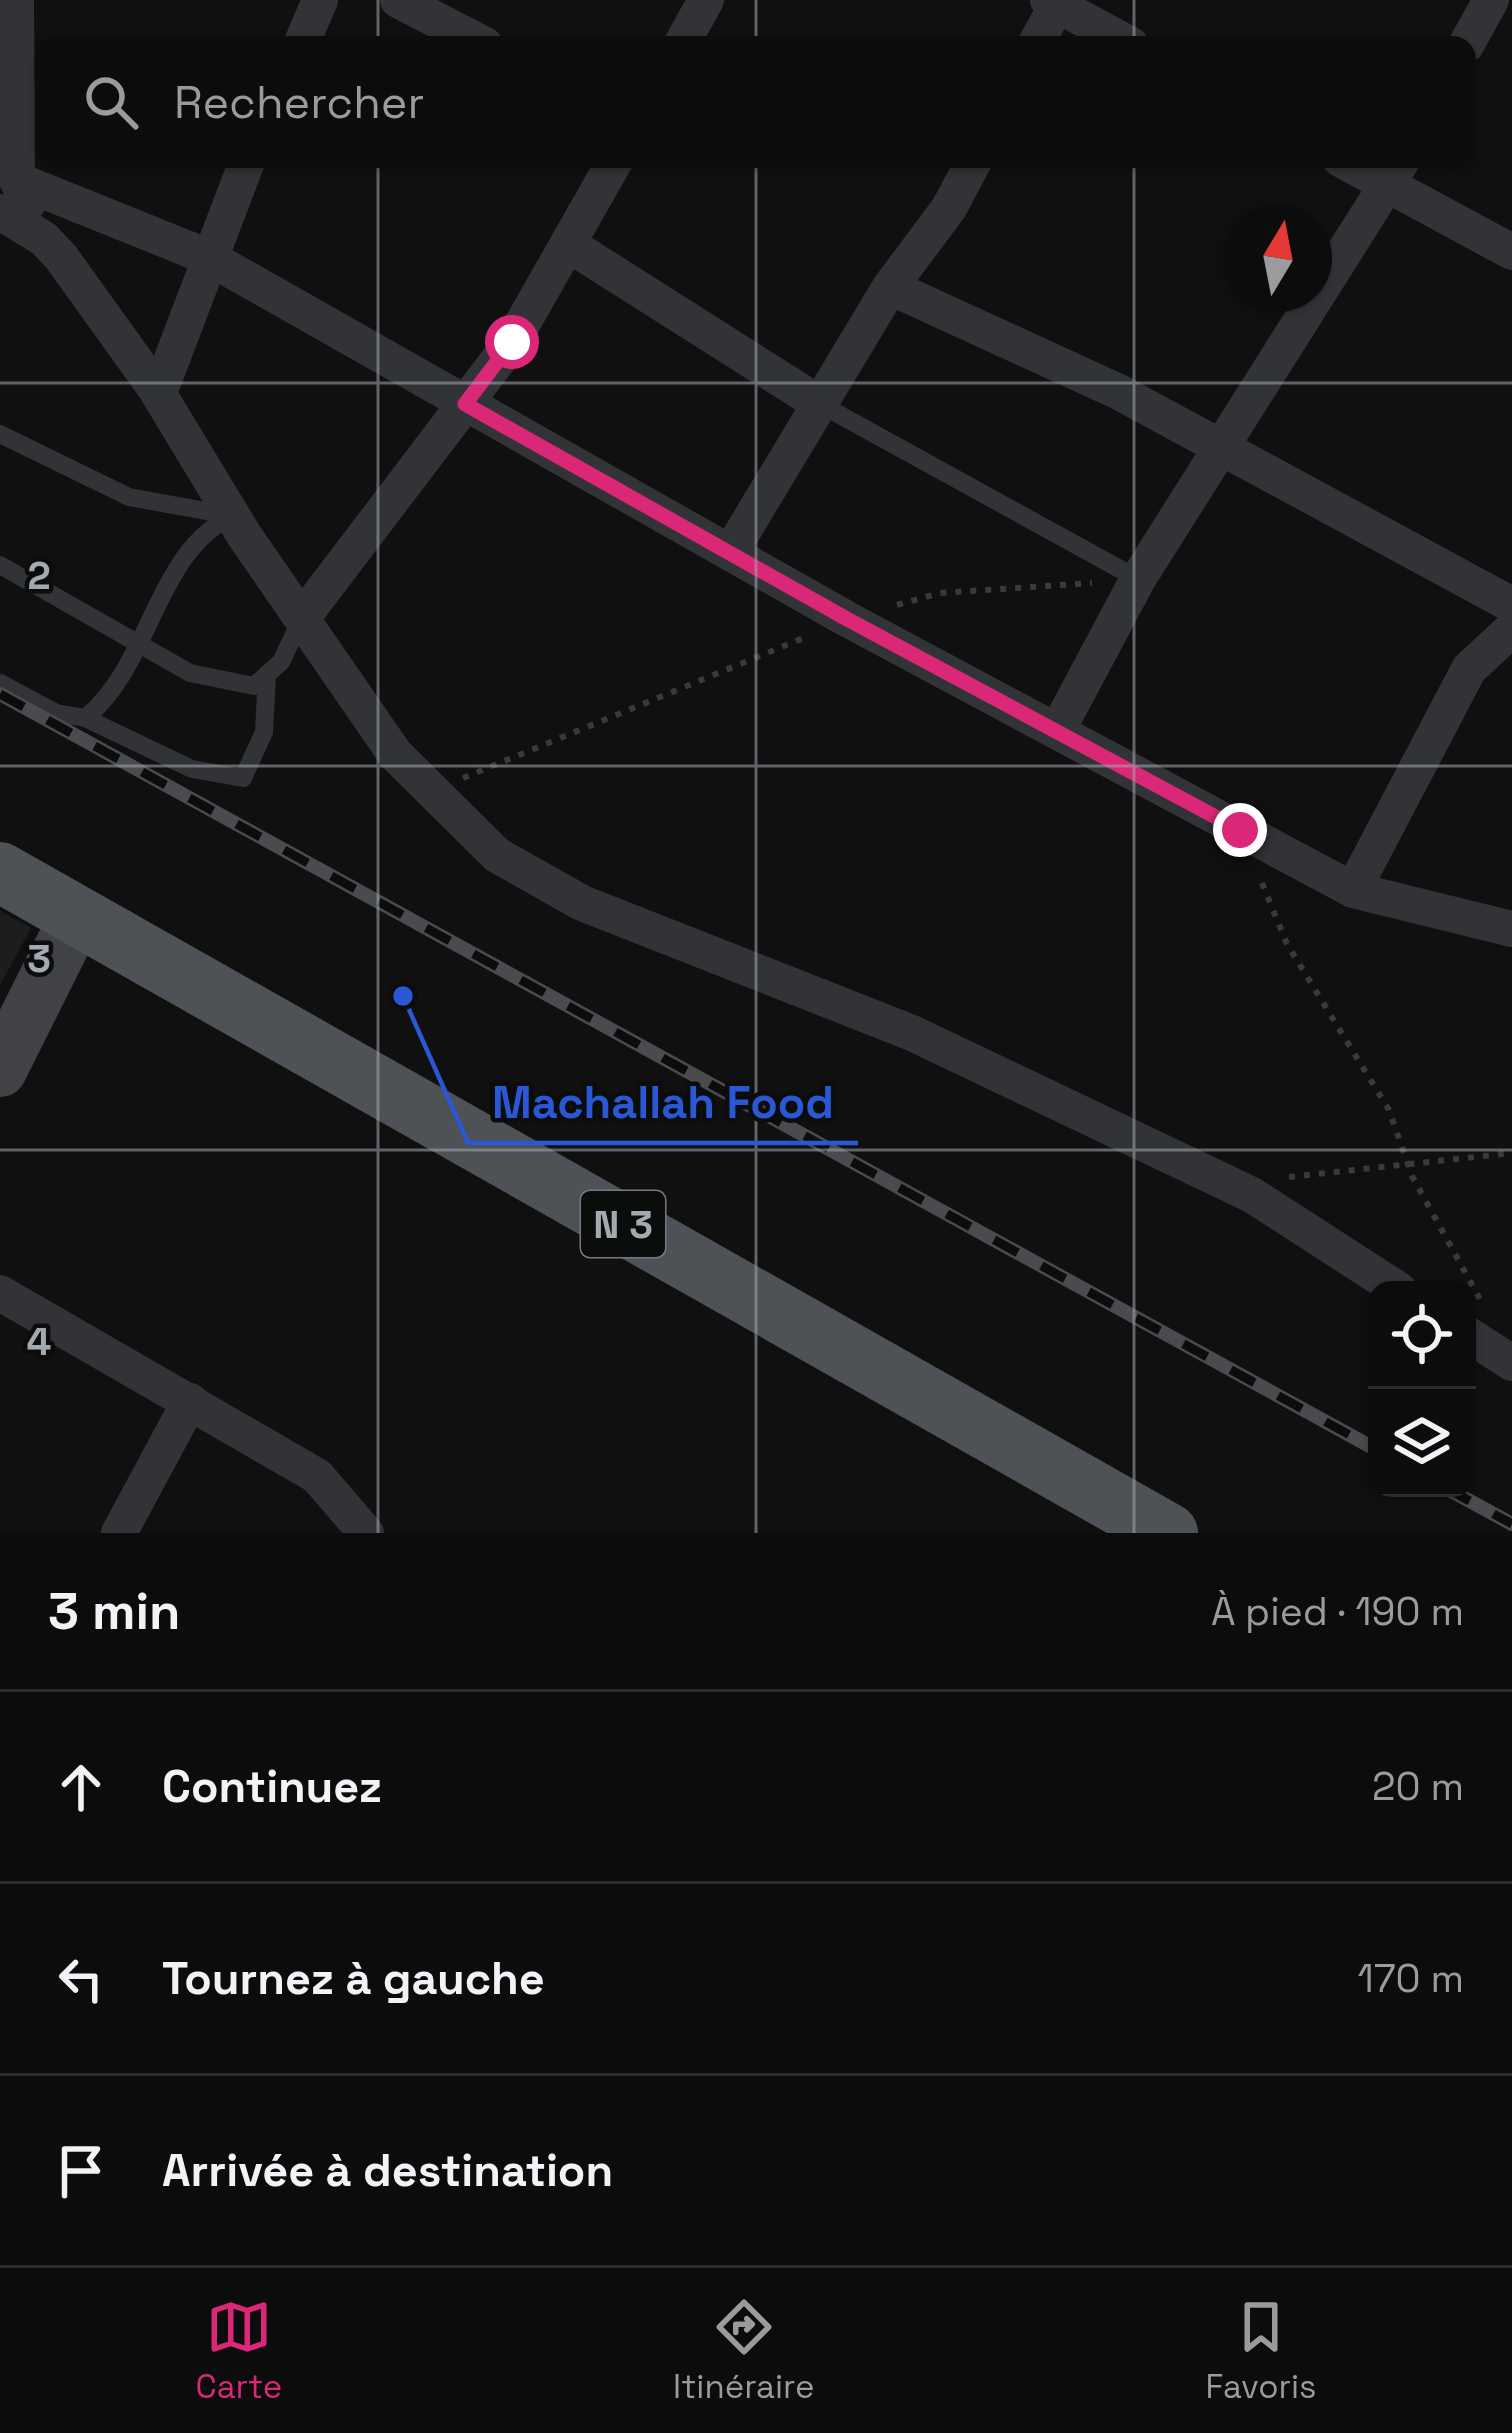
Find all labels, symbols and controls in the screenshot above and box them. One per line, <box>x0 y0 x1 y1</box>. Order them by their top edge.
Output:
search box <box>36 36 1476 168</box>
icon: search <box>78 69 144 135</box>
text: Rechercher <box>174 74 424 131</box>
north arrow <box>1224 204 1332 312</box>
route start <box>485 315 539 369</box>
text: 2 <box>27 551 51 600</box>
route end <box>1213 803 1267 857</box>
text: 3 <box>27 934 51 983</box>
callout: Machallah Food <box>468 1062 858 1143</box>
text: Machallah Food <box>492 1074 834 1131</box>
road number: N 3 <box>581 1191 665 1257</box>
map controls <box>1368 1281 1476 1497</box>
button: locate <box>1368 1281 1476 1389</box>
text: 4 <box>27 1317 51 1366</box>
button: layers <box>1368 1389 1476 1497</box>
text: 3 min <box>48 1579 181 1644</box>
text: À pied · 190 m <box>1211 1587 1464 1636</box>
icon: ahead <box>48 1754 114 1820</box>
text: Continuez <box>162 1758 382 1815</box>
text: 20 m <box>1372 1762 1464 1811</box>
icon: left <box>48 1946 114 2012</box>
text: Tournez à gauche <box>162 1950 545 2007</box>
text: 170 m <box>1357 1954 1464 2003</box>
icon: arrive <box>48 2138 114 2204</box>
text: Arrivée à destination <box>162 2142 613 2199</box>
tab: Carte <box>195 2294 282 2408</box>
tab: Itinéraire <box>673 2294 815 2408</box>
tab: Favoris <box>1205 2294 1317 2408</box>

